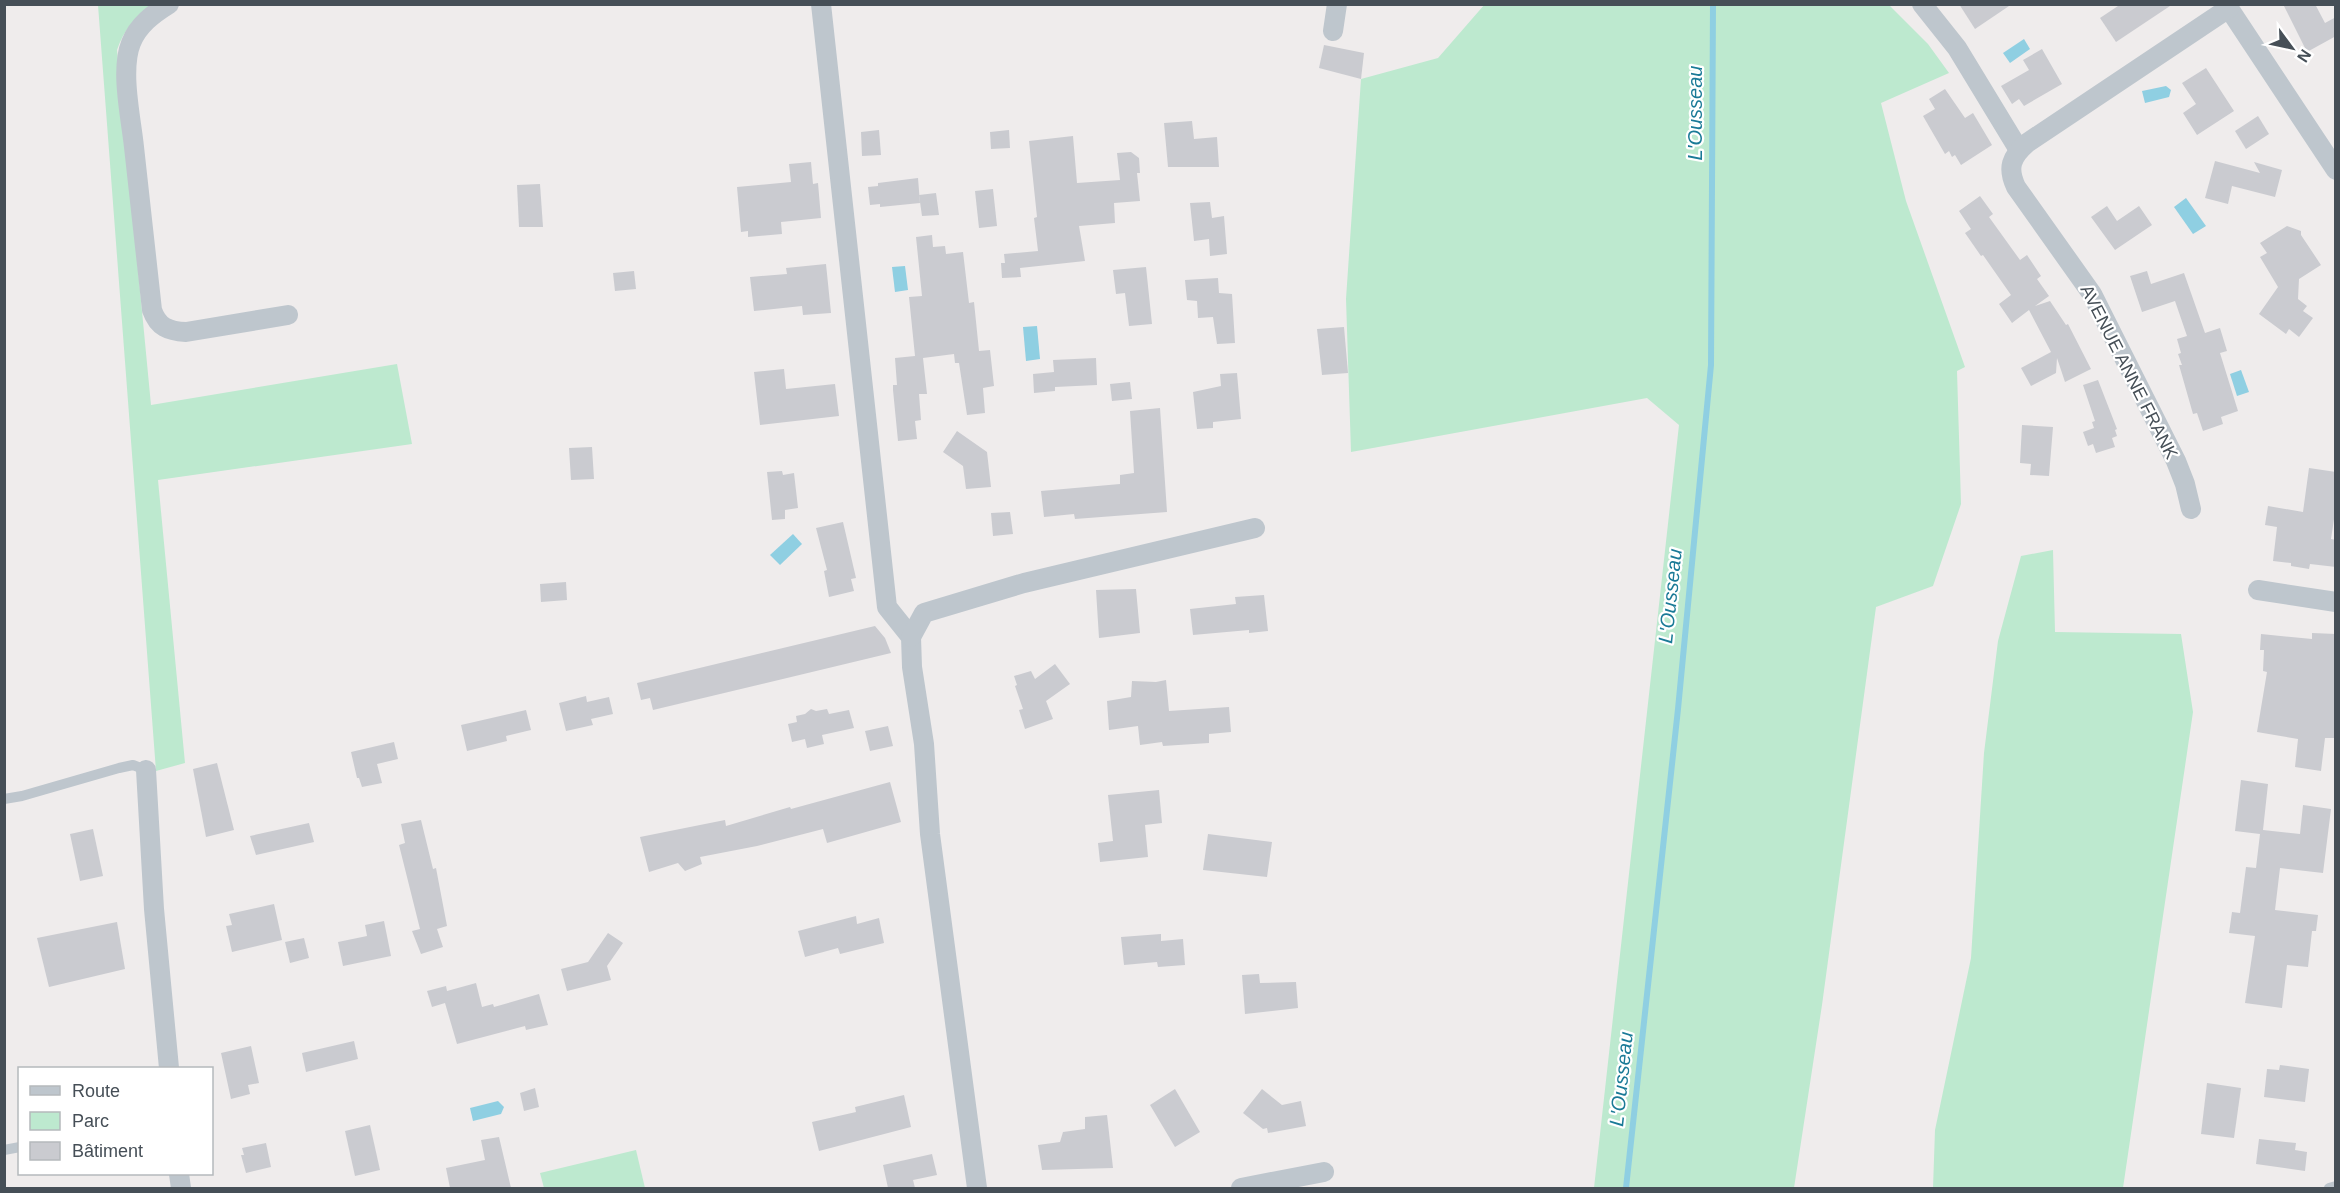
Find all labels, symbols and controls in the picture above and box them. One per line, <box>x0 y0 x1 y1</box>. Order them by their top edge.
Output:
north arrow <box>2262 18 2322 78</box>
text: N <box>2294 46 2314 65</box>
water label: L'Ousseau <box>1684 66 1706 161</box>
street label: AVENUE ANNE FRANK <box>2076 282 2182 462</box>
water label: L'Ousseau <box>1654 548 1686 644</box>
water label: L'Ousseau <box>1605 1031 1637 1127</box>
legend <box>18 1067 213 1175</box>
text: Route <box>72 1081 120 1101</box>
text: Parc <box>72 1111 109 1131</box>
text: Bâtiment <box>72 1141 143 1161</box>

